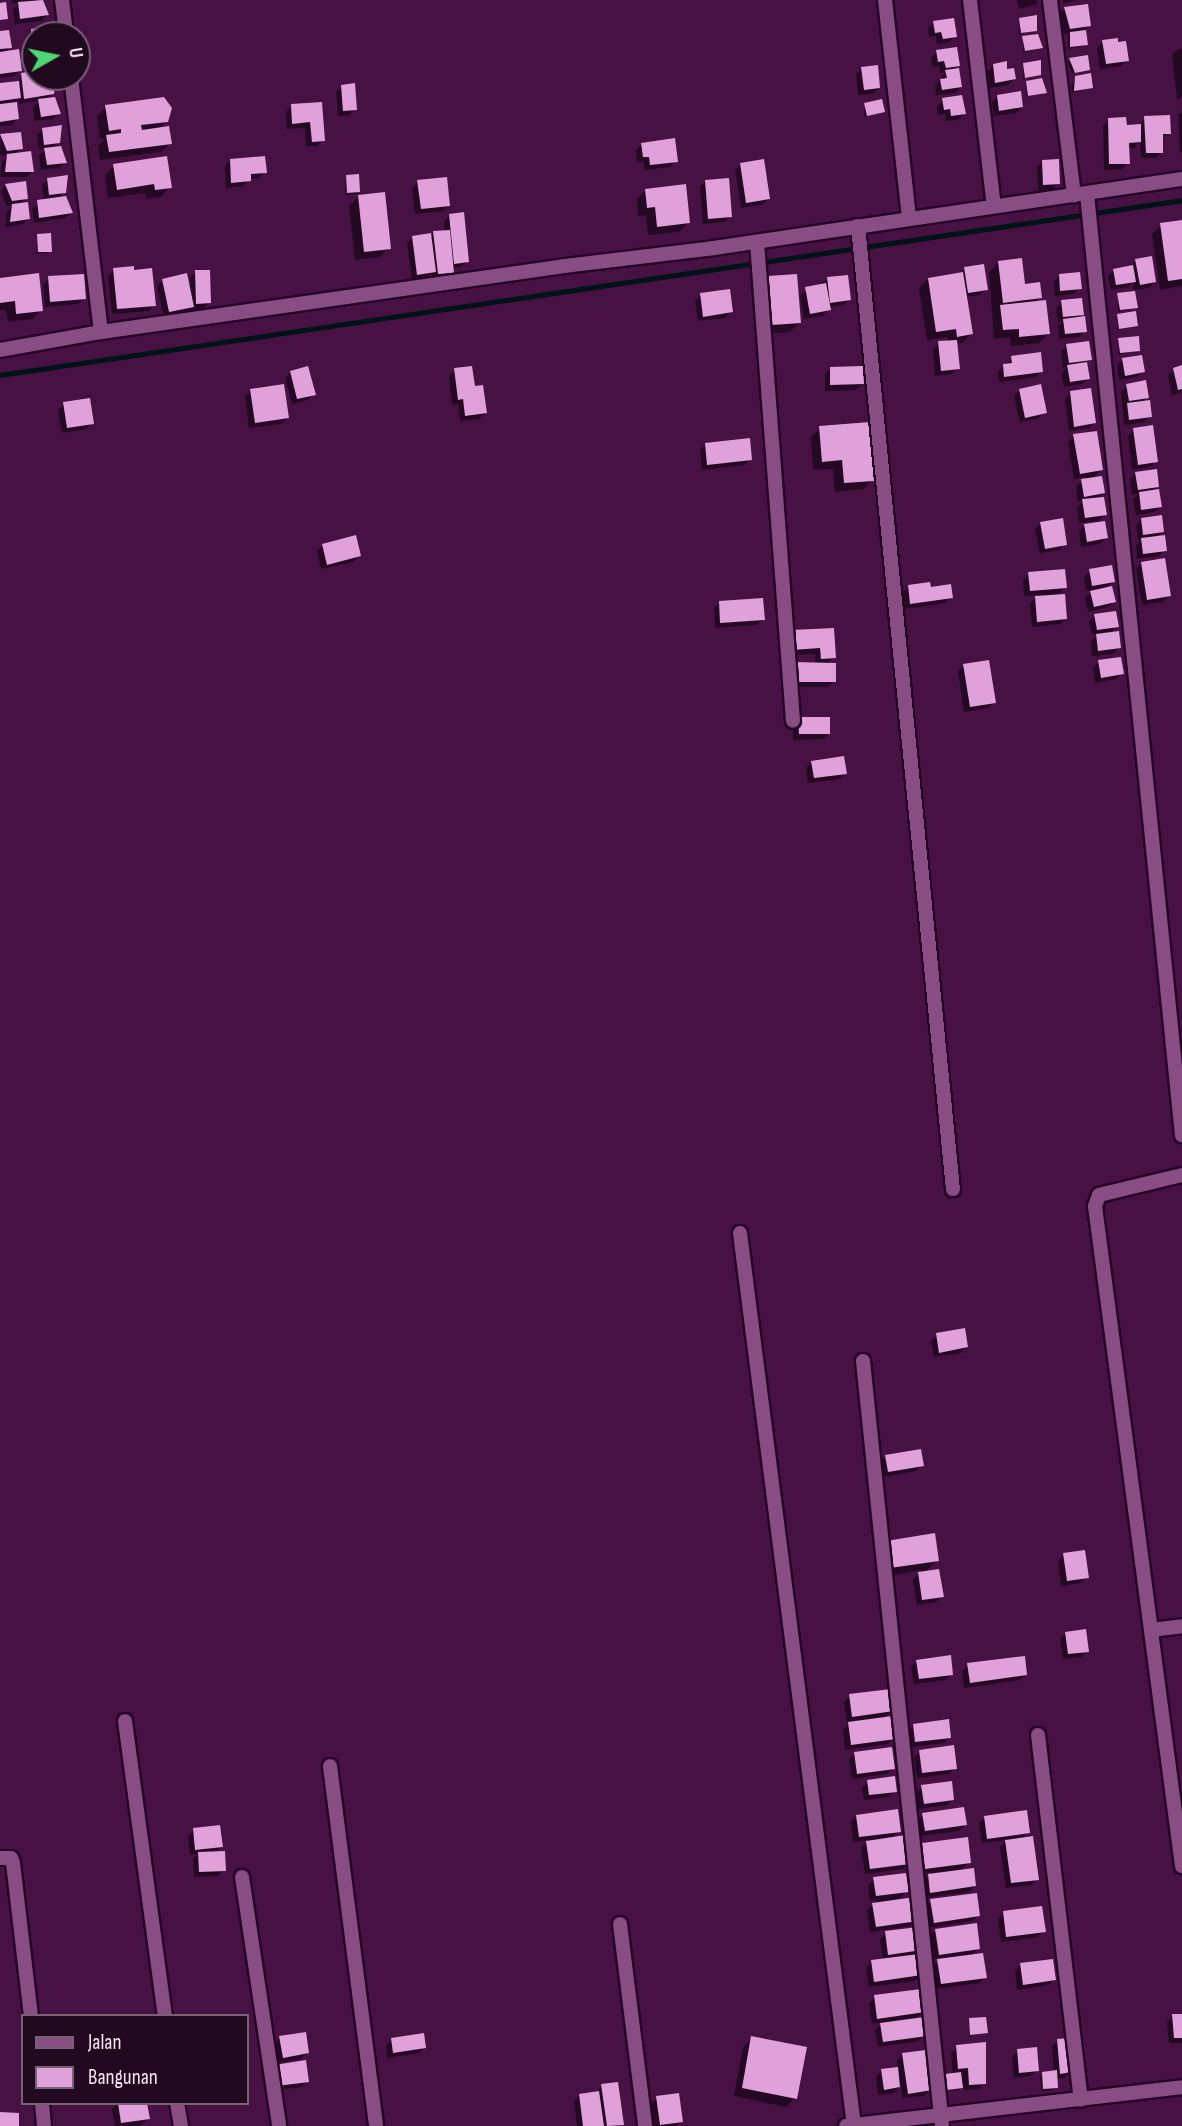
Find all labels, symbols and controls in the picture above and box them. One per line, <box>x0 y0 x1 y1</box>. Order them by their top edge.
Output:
north arrow <box>21 21 91 91</box>
text: U <box>63 46 87 60</box>
legend <box>21 2014 248 2105</box>
text: Jalan <box>88 2030 121 2055</box>
text: Bangunan <box>88 2065 158 2090</box>

